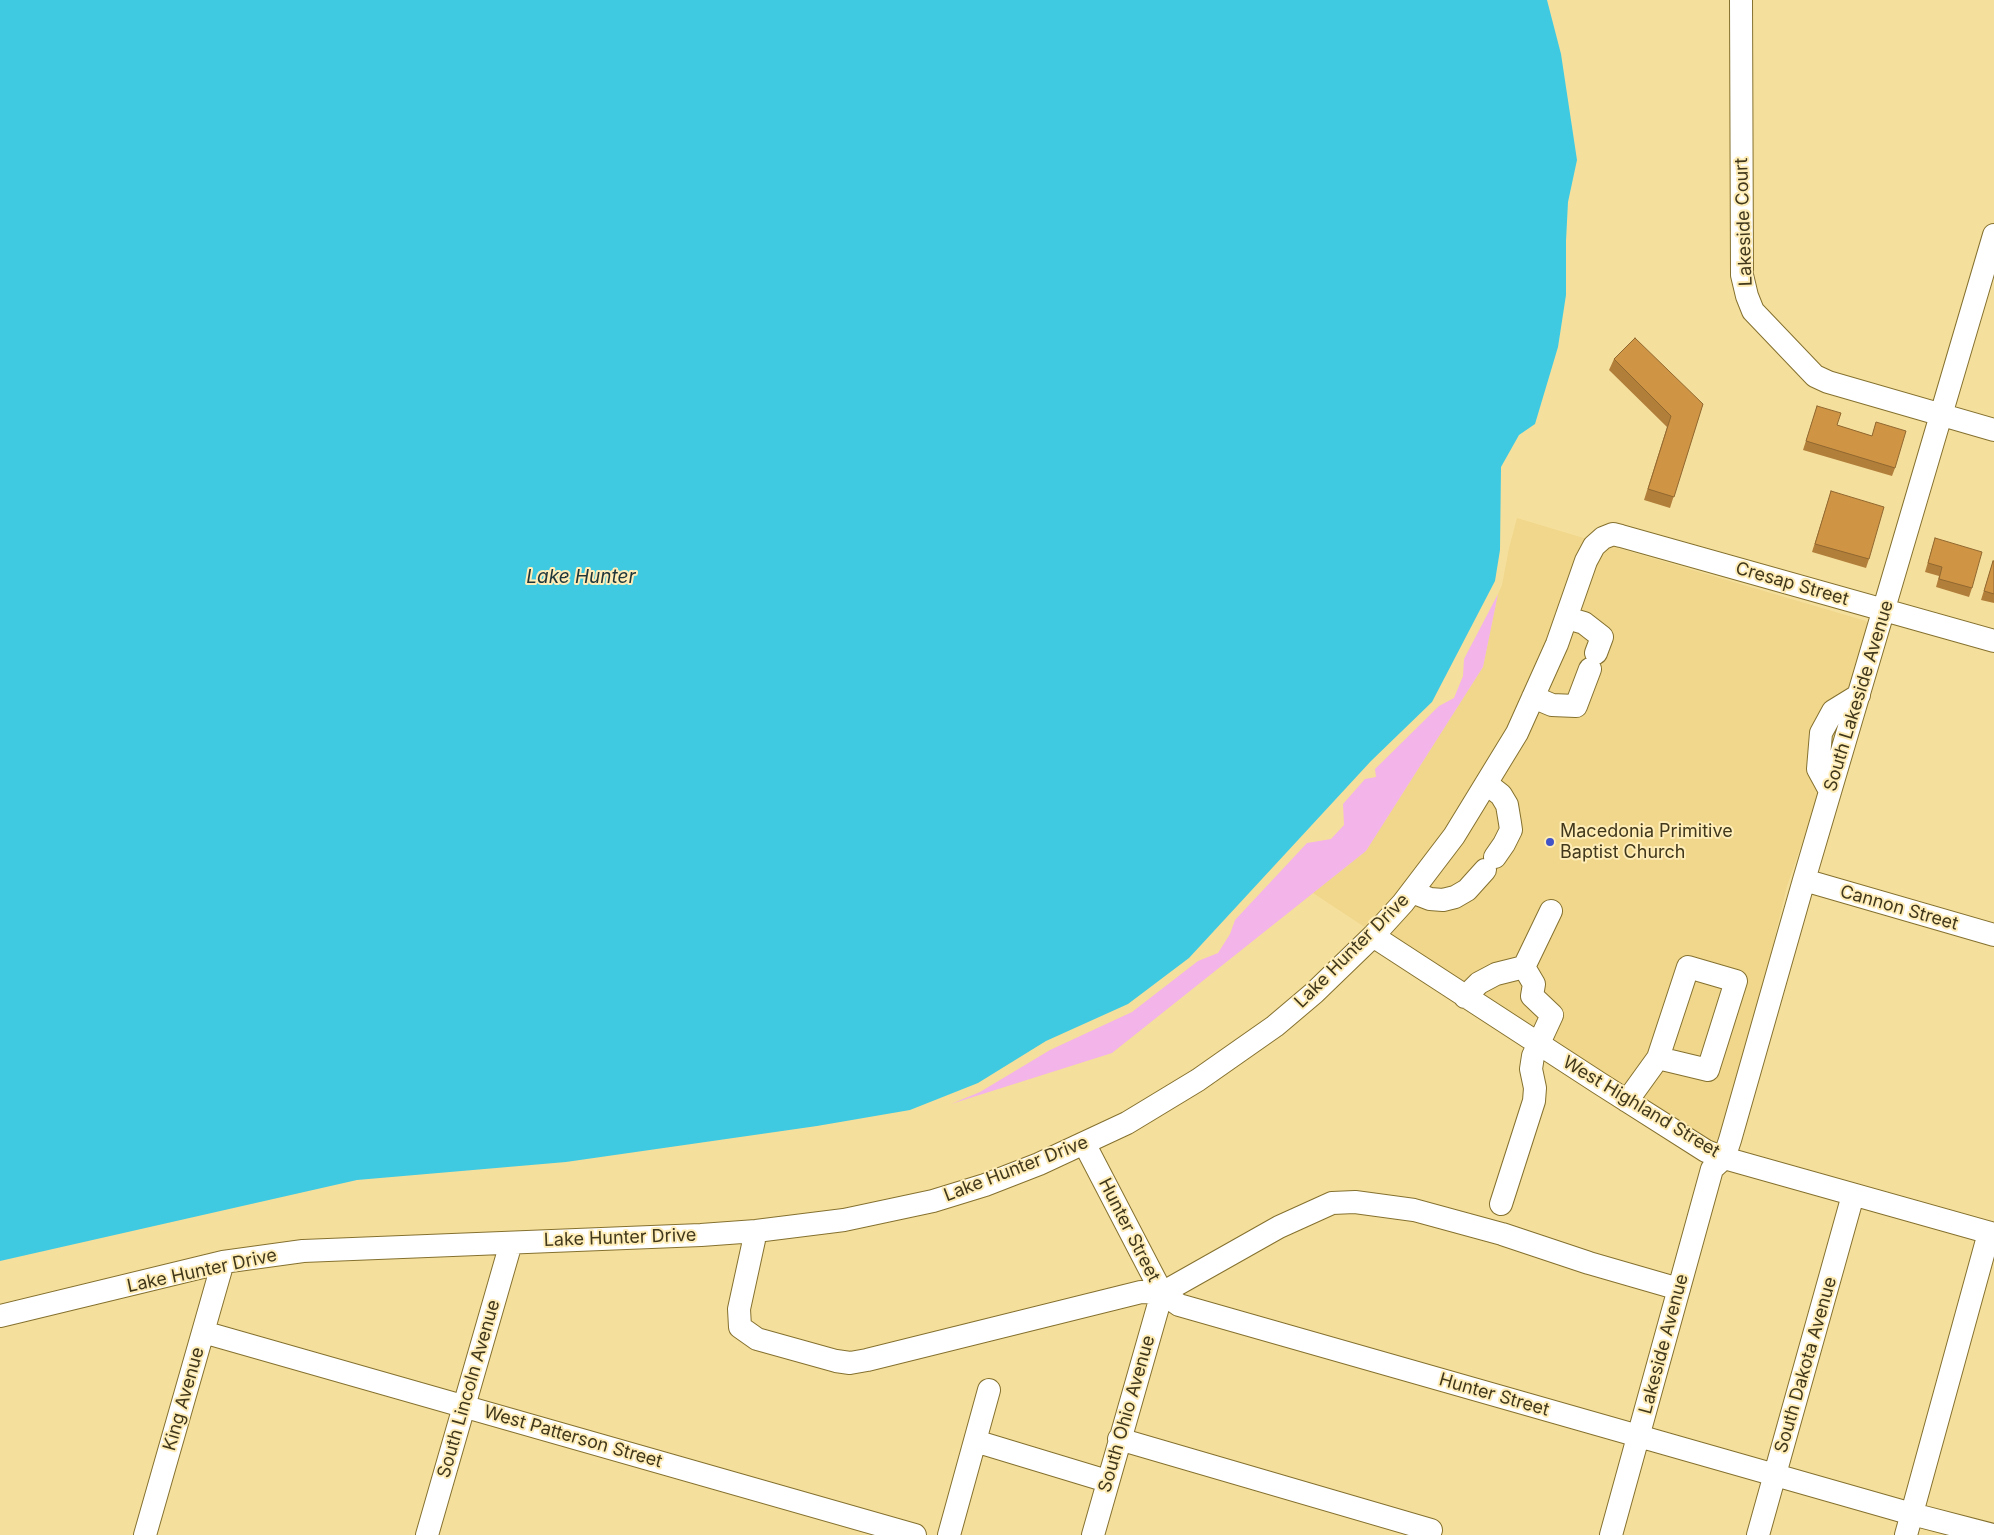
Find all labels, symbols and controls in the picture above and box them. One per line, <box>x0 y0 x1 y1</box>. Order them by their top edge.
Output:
street label: Lakeside Court <box>1731 158 1757 286</box>
street label: Cresap Street <box>1733 558 1851 610</box>
water label: Lake Hunter <box>526 566 636 588</box>
street label: South Lakeside Avenue <box>1820 598 1898 794</box>
place label: Macedonia Primitive Baptist Church <box>1560 821 1733 864</box>
marker: Macedonia Primitive Baptist Church <box>1544 836 1556 848</box>
street label: Cannon Street <box>1837 881 1961 935</box>
street label: Lake Hunter Drive <box>1290 889 1414 1013</box>
street label: West Highland Street <box>1559 1052 1723 1162</box>
street label: Lake Hunter Drive <box>941 1132 1091 1206</box>
street label: Hunter Street <box>1094 1175 1164 1285</box>
street label: Lake Hunter Drive <box>543 1225 697 1251</box>
street label: Lake Hunter Drive <box>125 1245 279 1297</box>
street label: Lakeside Avenue <box>1635 1272 1693 1416</box>
street label: South Dakota Avenue <box>1770 1274 1842 1456</box>
street label: South Lincoln Avenue <box>433 1298 505 1480</box>
street label: South Ohio Avenue <box>1094 1333 1160 1495</box>
street label: King Avenue <box>159 1345 209 1453</box>
street label: Hunter Street <box>1436 1369 1552 1421</box>
street label: West Patterson Street <box>481 1401 665 1473</box>

